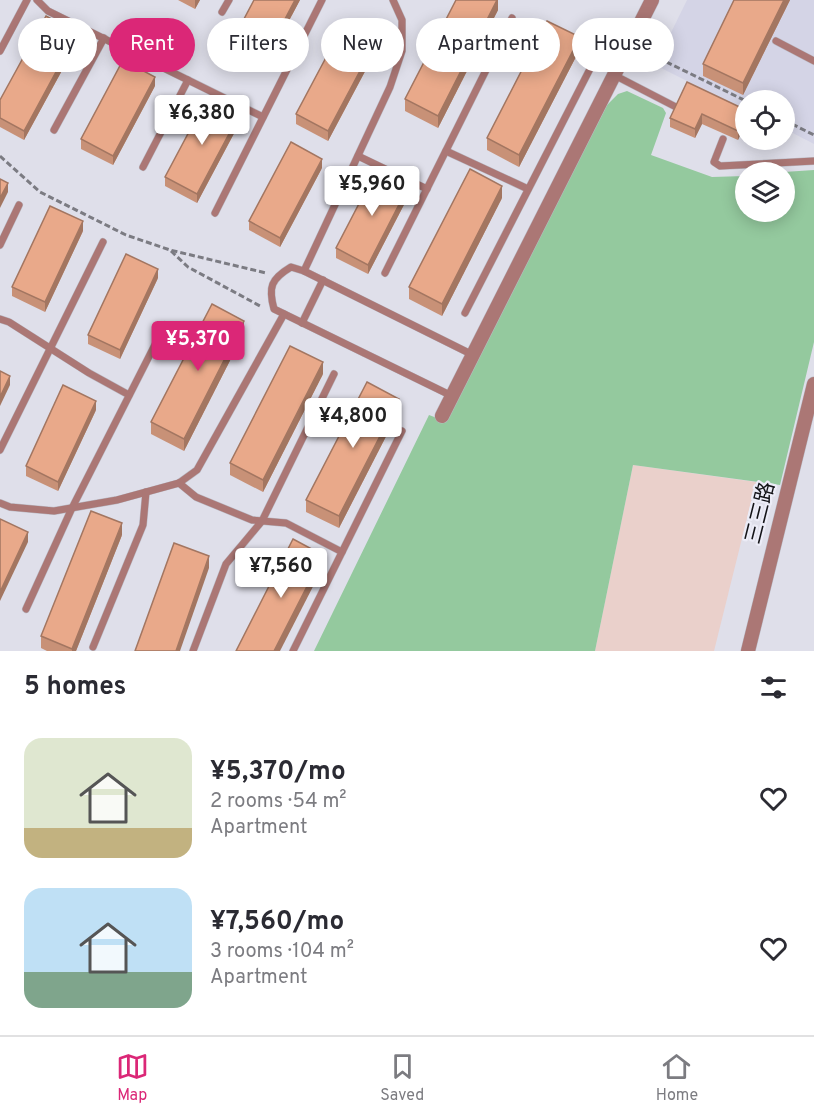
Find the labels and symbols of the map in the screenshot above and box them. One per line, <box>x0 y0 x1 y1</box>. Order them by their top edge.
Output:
pin: ¥6,380 <box>153 95 251 146</box>
pin: ¥5,960 <box>323 166 421 217</box>
pin: ¥5,370 <box>149 321 247 372</box>
pin: ¥4,800 <box>304 398 402 449</box>
street label: 三三路 <box>740 479 782 547</box>
pin: ¥7,560 <box>232 548 330 599</box>

